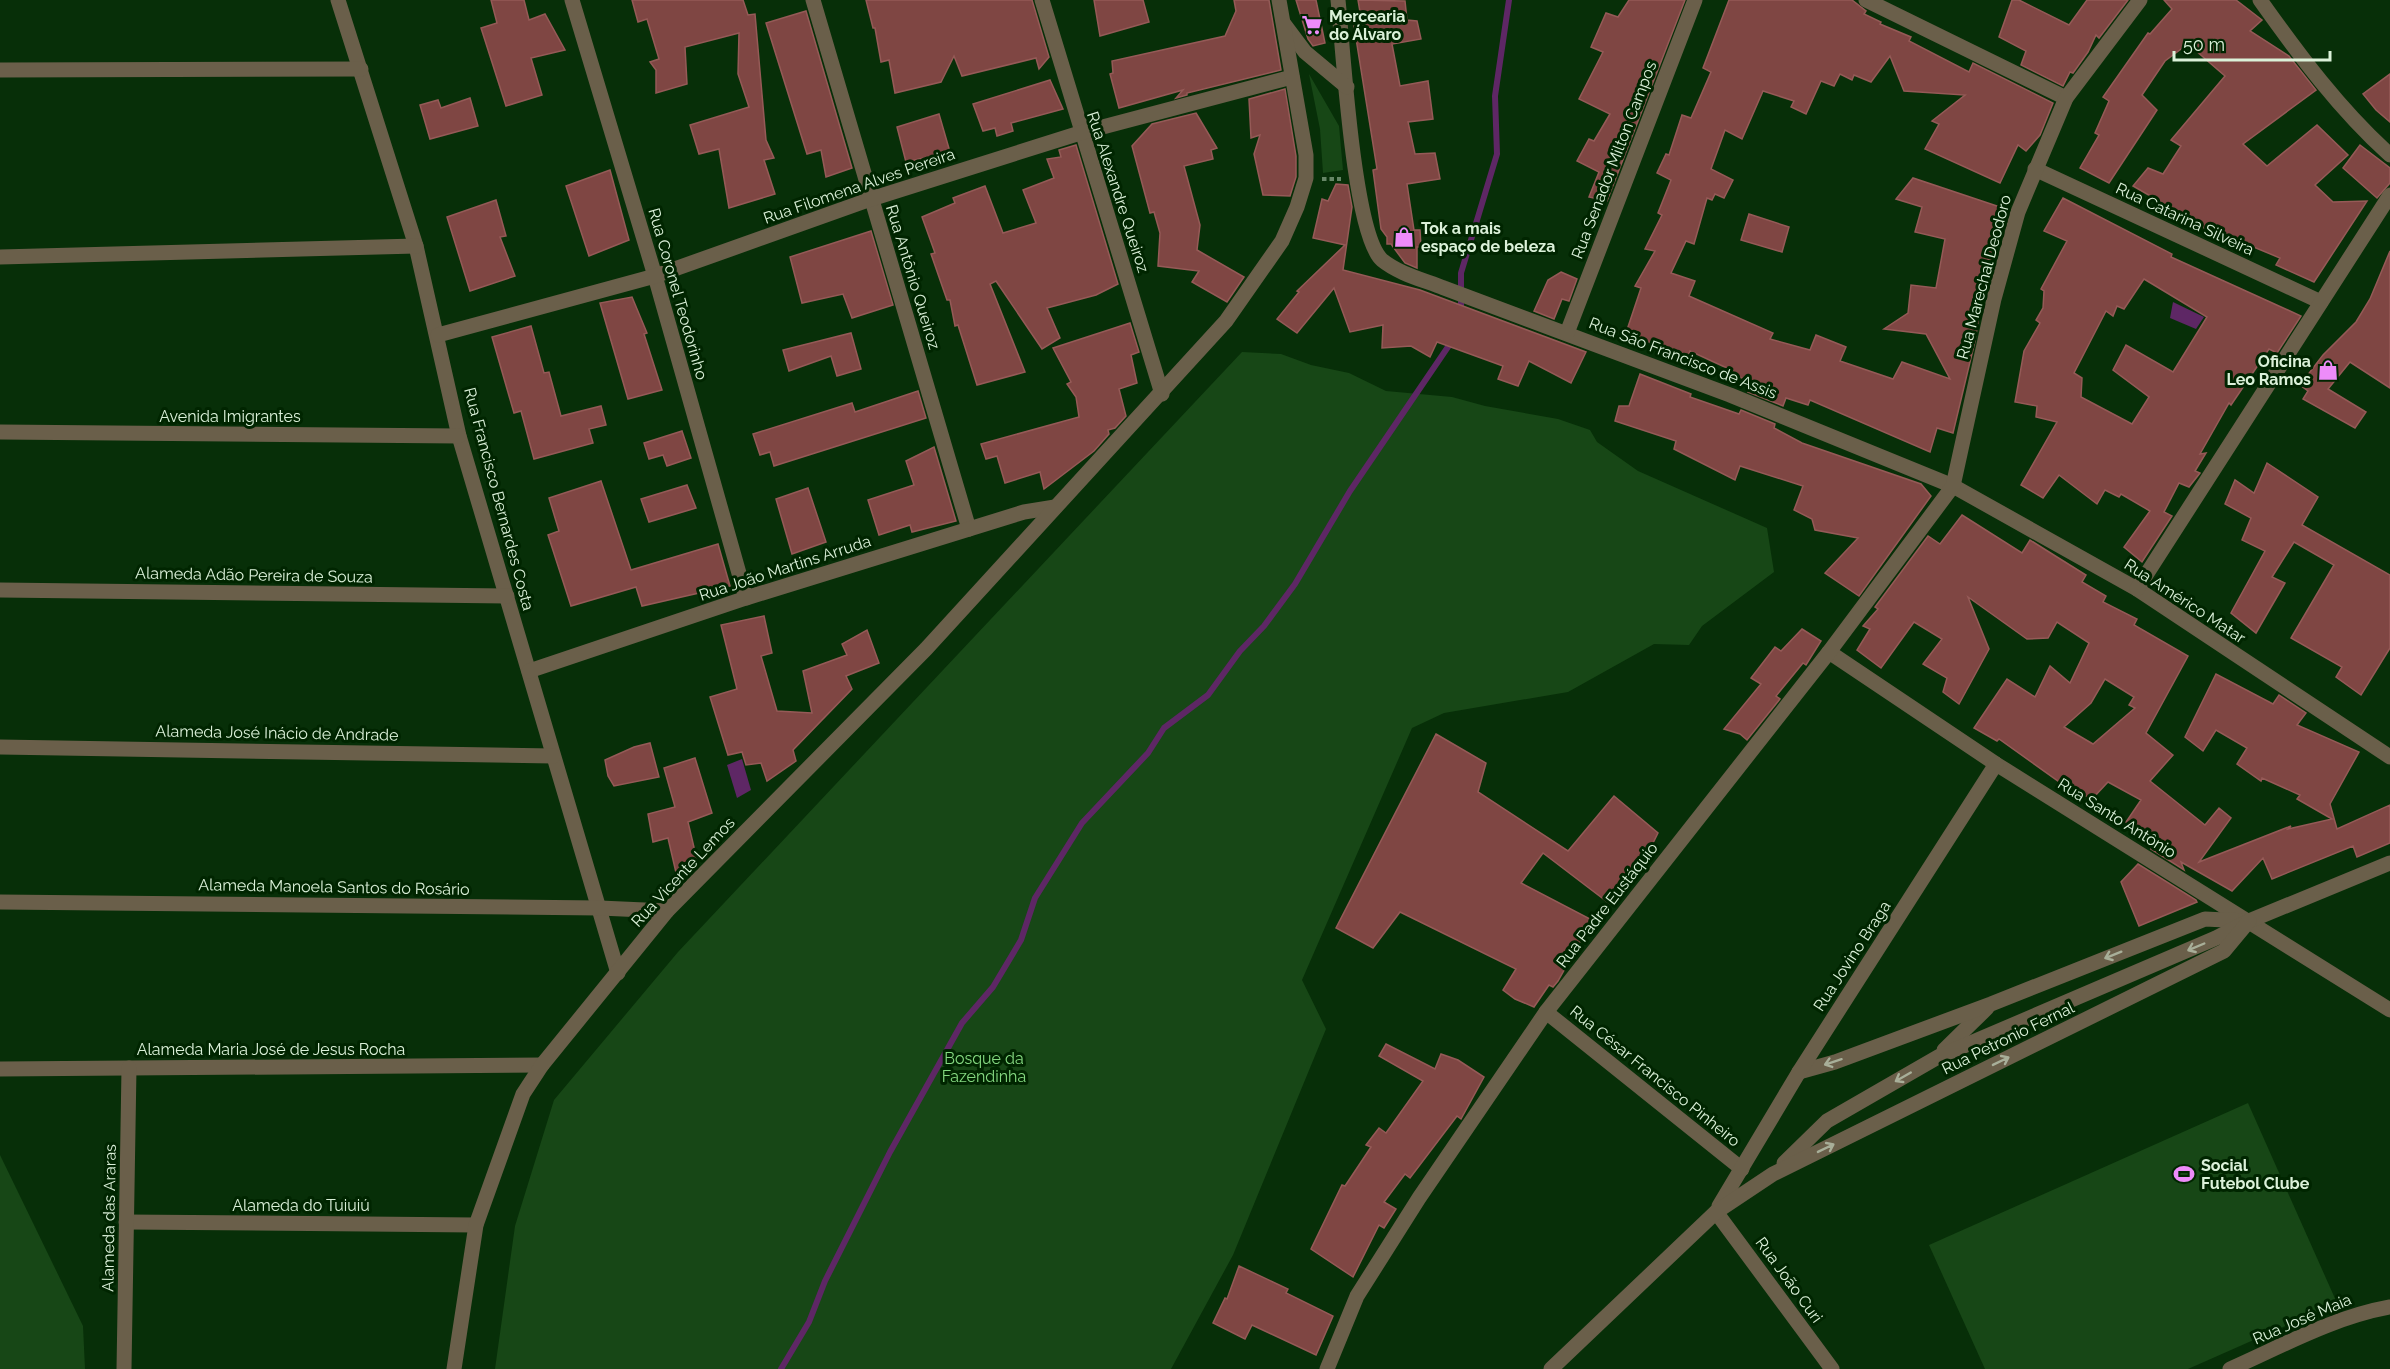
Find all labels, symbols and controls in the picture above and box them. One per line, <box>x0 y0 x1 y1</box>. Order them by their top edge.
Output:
place label: Mercearia do Álvaro <box>1329 7 1406 44</box>
supermarket icon: Mercearia do Álvaro <box>1300 13 1324 37</box>
scale bar <box>2174 24 2330 62</box>
text: 50 m <box>2183 34 2225 55</box>
street label: Rua Senador Milton Campos <box>1567 58 1661 261</box>
street label: Rua Alexandre Queiroz <box>1083 109 1153 275</box>
street label: Rua Filomena Alves Pereira <box>761 144 957 228</box>
street label: Rua Catarina Silveira <box>2113 179 2257 259</box>
street label: Rua Marechal Deodoro <box>1953 193 2015 361</box>
street label: Rua Antônio Queiroz <box>882 202 944 352</box>
street label: Rua Coronel Teodorinho <box>644 206 712 382</box>
place label: Tok a mais espaço de beleza <box>1421 219 1555 256</box>
shop icon: Tok a mais espaço de beleza <box>1392 225 1416 249</box>
street label: Rua São Francisco de Assis <box>1586 313 1780 403</box>
place label: Oficina Leo Ramos <box>2226 352 2311 389</box>
shop icon: Oficina Leo Ramos <box>2316 358 2340 382</box>
street label: Rua Francisco Bernardes Costa <box>460 385 538 613</box>
street label: Avenida Imigrantes <box>159 407 301 426</box>
street label: Rua João Martins Arruda <box>697 531 873 605</box>
street label: Rua Américo Matar <box>2121 555 2250 648</box>
street label: Alameda Adão Pereira de Souza <box>135 563 373 587</box>
street label: Alameda José Inácio de Andrade <box>155 721 399 745</box>
street label: Rua Santo Antônio <box>2054 774 2180 862</box>
street label: Rua Vicente Lemos <box>627 813 739 931</box>
street label: Rua Padre Eustáquio <box>1552 839 1662 971</box>
street label: Alameda Manoela Santos do Rosário <box>198 875 470 899</box>
street label: Rua Jovino Braga <box>1809 897 1895 1015</box>
one-way arrow <box>2188 942 2206 953</box>
one-way arrow <box>2105 950 2123 961</box>
street label: Rua Petronio Fernal <box>1939 997 2078 1078</box>
street label: Rua César Francisco Pinheiro <box>1566 1001 1744 1151</box>
street label: Alameda Maria José de Jesus Rocha <box>137 1040 405 1059</box>
park label: Bosque da Fazendinha <box>942 1049 1026 1086</box>
one-way arrow <box>1991 1055 2009 1067</box>
one-way arrow <box>1824 1057 1843 1068</box>
one-way arrow <box>1895 1071 1912 1083</box>
one-way arrow <box>1816 1141 1834 1153</box>
street label: Alameda das Araras <box>98 1144 120 1292</box>
place label: Social Futebol Clube <box>2201 1156 2310 1193</box>
sports icon: Social Futebol Clube <box>2172 1162 2196 1186</box>
street label: Alameda do Tuiuiú <box>232 1196 370 1215</box>
street label: Rua João Curi <box>1752 1233 1826 1327</box>
street label: Rua José Maia <box>2250 1290 2354 1348</box>

